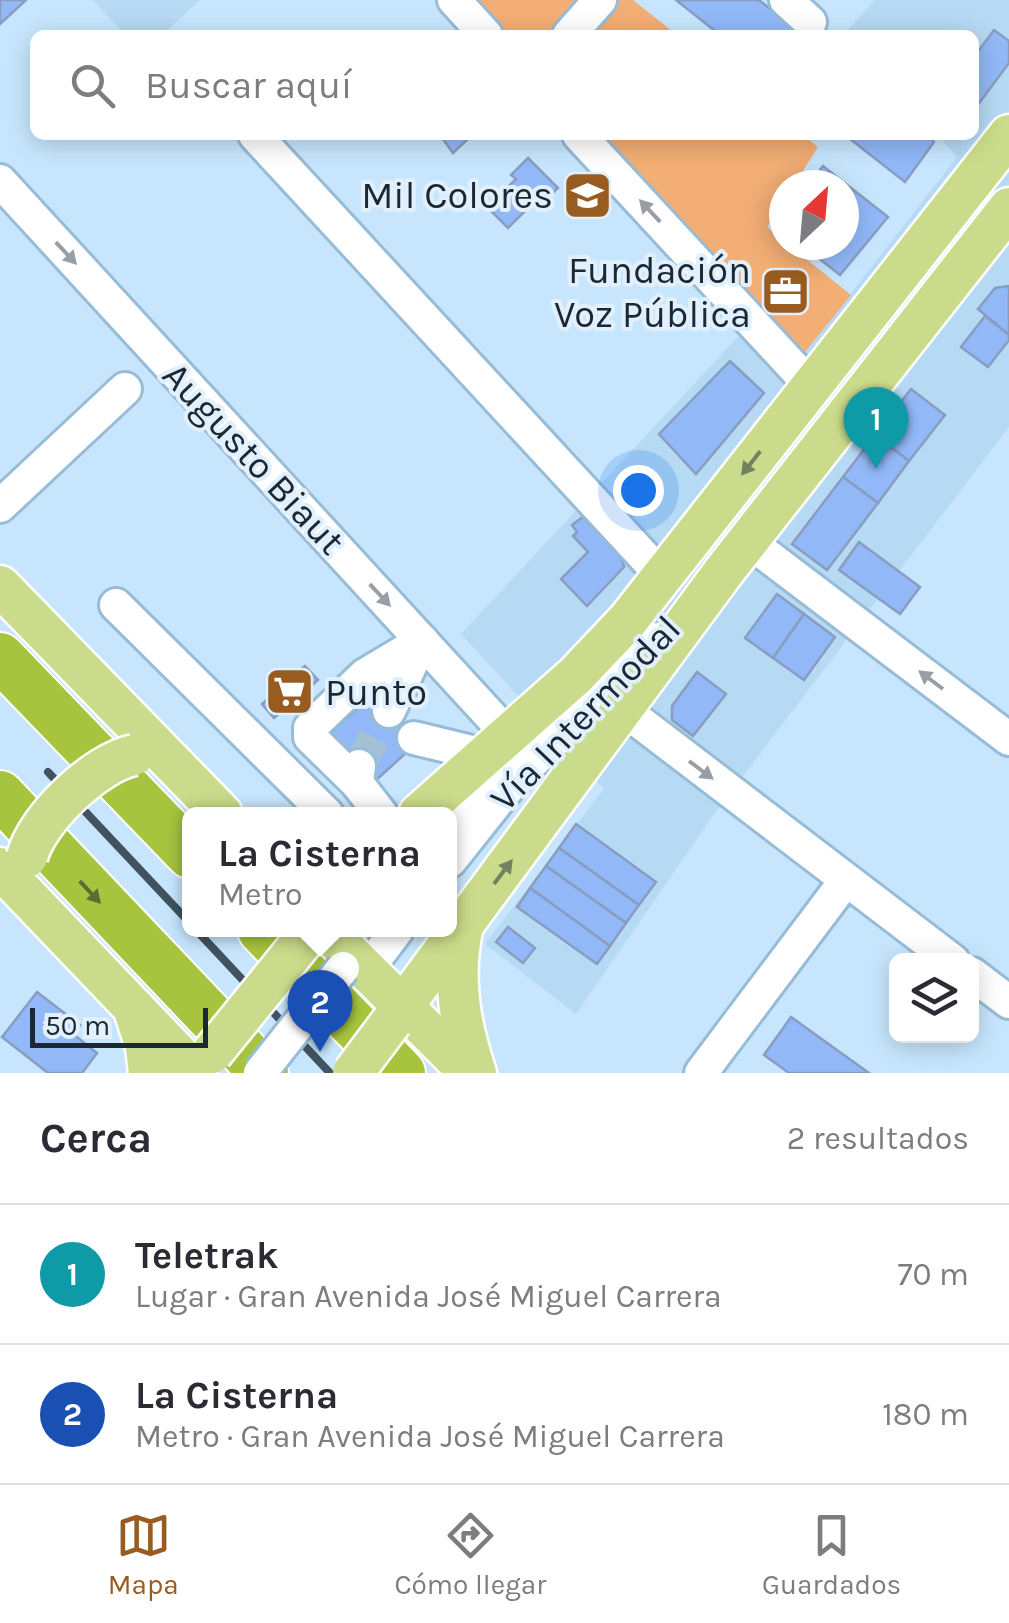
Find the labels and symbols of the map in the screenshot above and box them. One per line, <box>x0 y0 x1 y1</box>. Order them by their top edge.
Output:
school or university icon: Mil Colores <box>562 169 614 221</box>
north arrow <box>769 170 859 260</box>
place label: Mil Colores <box>361 173 553 218</box>
one-way arrow <box>638 200 661 224</box>
one-way arrow <box>54 241 77 265</box>
place label: Fundación Voz Pública <box>554 248 751 337</box>
office icon: Fundación Voz Pública <box>760 266 812 318</box>
street label: Augusto Biaut <box>153 353 354 564</box>
pin: 1 <box>844 386 908 469</box>
one-way arrow <box>741 450 761 476</box>
your location <box>613 465 664 516</box>
one-way arrow <box>369 582 391 607</box>
street label: Vía Intermodal <box>481 606 690 820</box>
supermarket icon: Punto <box>264 666 316 718</box>
place label: Punto <box>325 670 427 715</box>
one-way arrow <box>918 671 944 691</box>
one-way arrow <box>688 759 714 779</box>
one-way arrow <box>493 859 513 885</box>
one-way arrow <box>78 880 101 904</box>
pin: 2 <box>288 970 352 1052</box>
scale bar <box>30 1003 208 1048</box>

